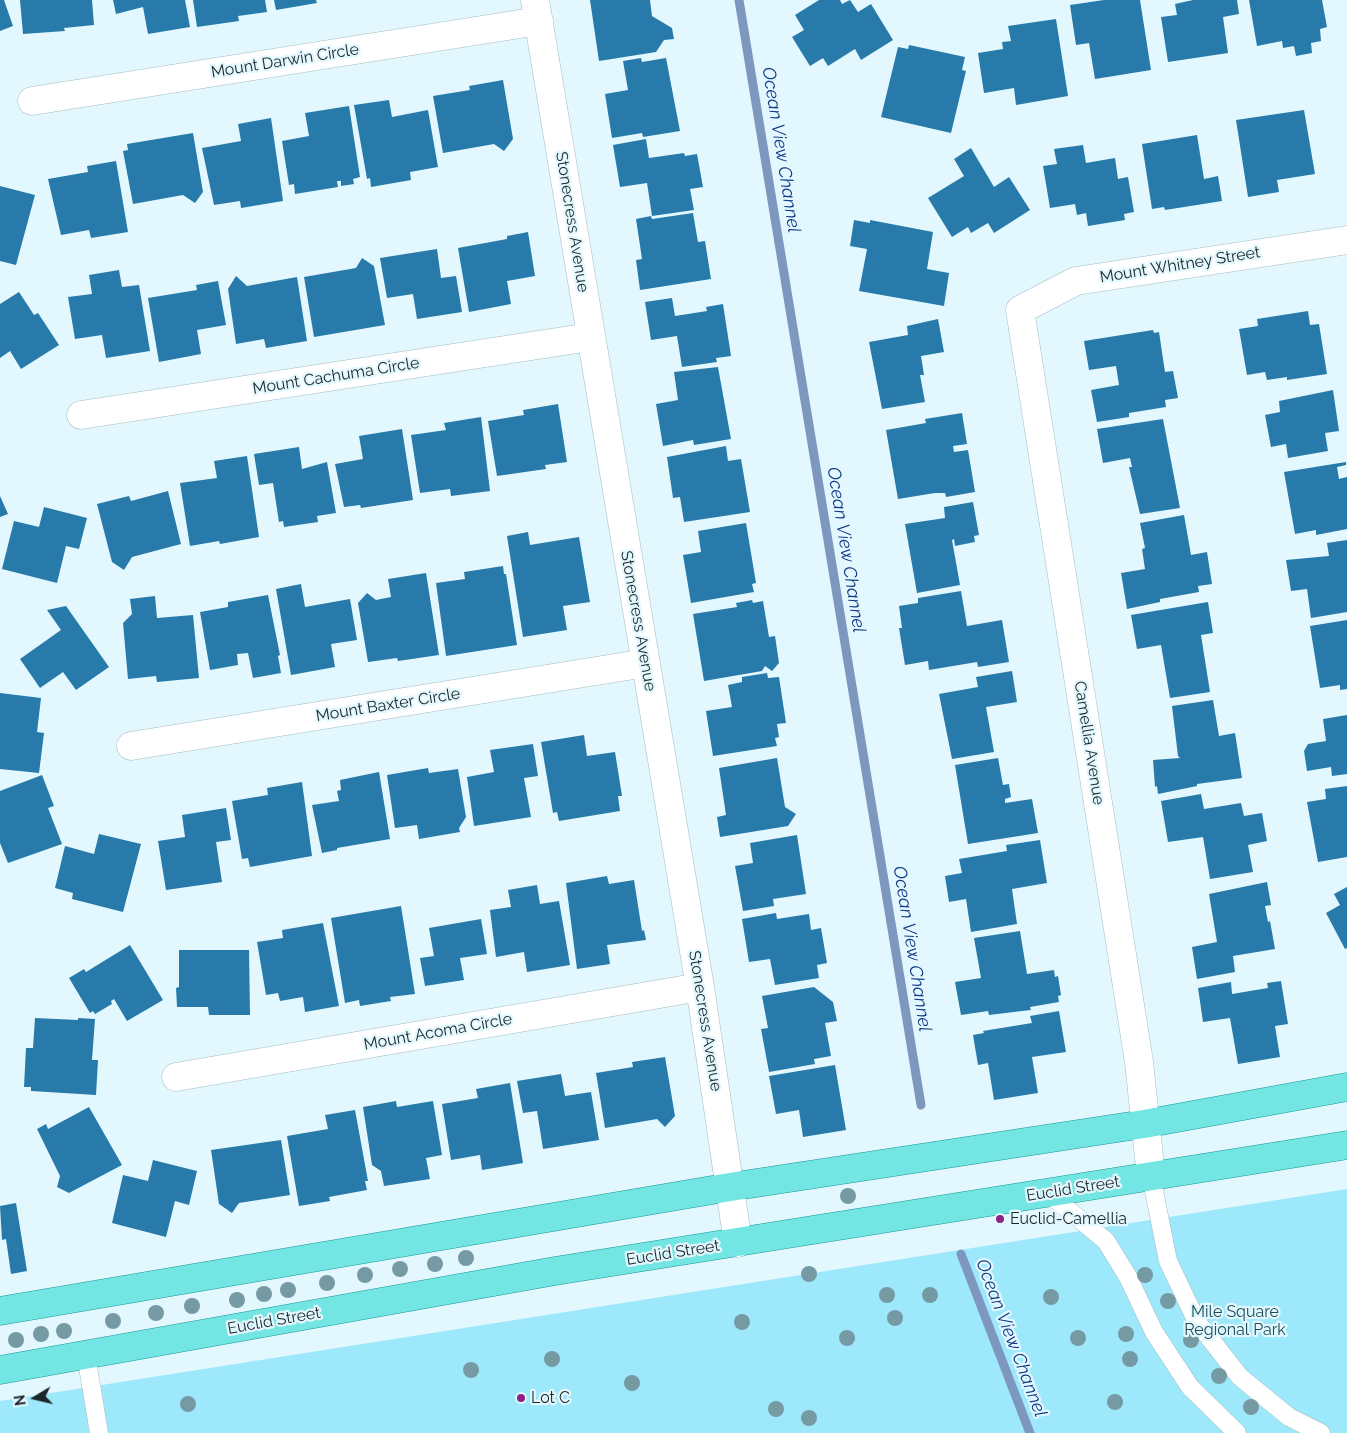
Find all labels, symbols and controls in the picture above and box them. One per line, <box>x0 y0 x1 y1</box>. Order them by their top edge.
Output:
street label: Mount Darwin Circle <box>210 40 360 82</box>
water label: Ocean View Channel <box>757 66 805 234</box>
street label: Stonecress Avenue <box>551 150 593 294</box>
street label: Mount Whitney Street <box>1098 243 1262 287</box>
street label: Mount Cachuma Circle <box>251 353 421 399</box>
water label: Ocean View Channel <box>822 466 870 634</box>
street label: Stonecress Avenue <box>616 549 660 693</box>
street label: Camellia Avenue <box>1070 680 1108 806</box>
street label: Mount Baxter Circle <box>315 684 461 726</box>
water label: Ocean View Channel <box>888 865 936 1033</box>
street label: Stonecress Avenue <box>684 949 726 1093</box>
street label: Mount Acoma Circle <box>362 1009 514 1055</box>
street label: Euclid Street <box>1025 1172 1121 1206</box>
place label: Euclid-Camellia <box>1010 1209 1127 1229</box>
marker: Euclid-Camellia <box>994 1213 1006 1225</box>
street label: Euclid Street <box>625 1236 721 1270</box>
water label: Ocean View Channel <box>971 1256 1051 1420</box>
park label: Mile Square Regional Park <box>1184 1302 1286 1340</box>
street label: Euclid Street <box>226 1303 322 1339</box>
north arrow <box>10 1373 60 1423</box>
place label: Lot C <box>531 1388 570 1408</box>
marker: Lot C <box>515 1392 527 1404</box>
text: N <box>11 1394 29 1407</box>

